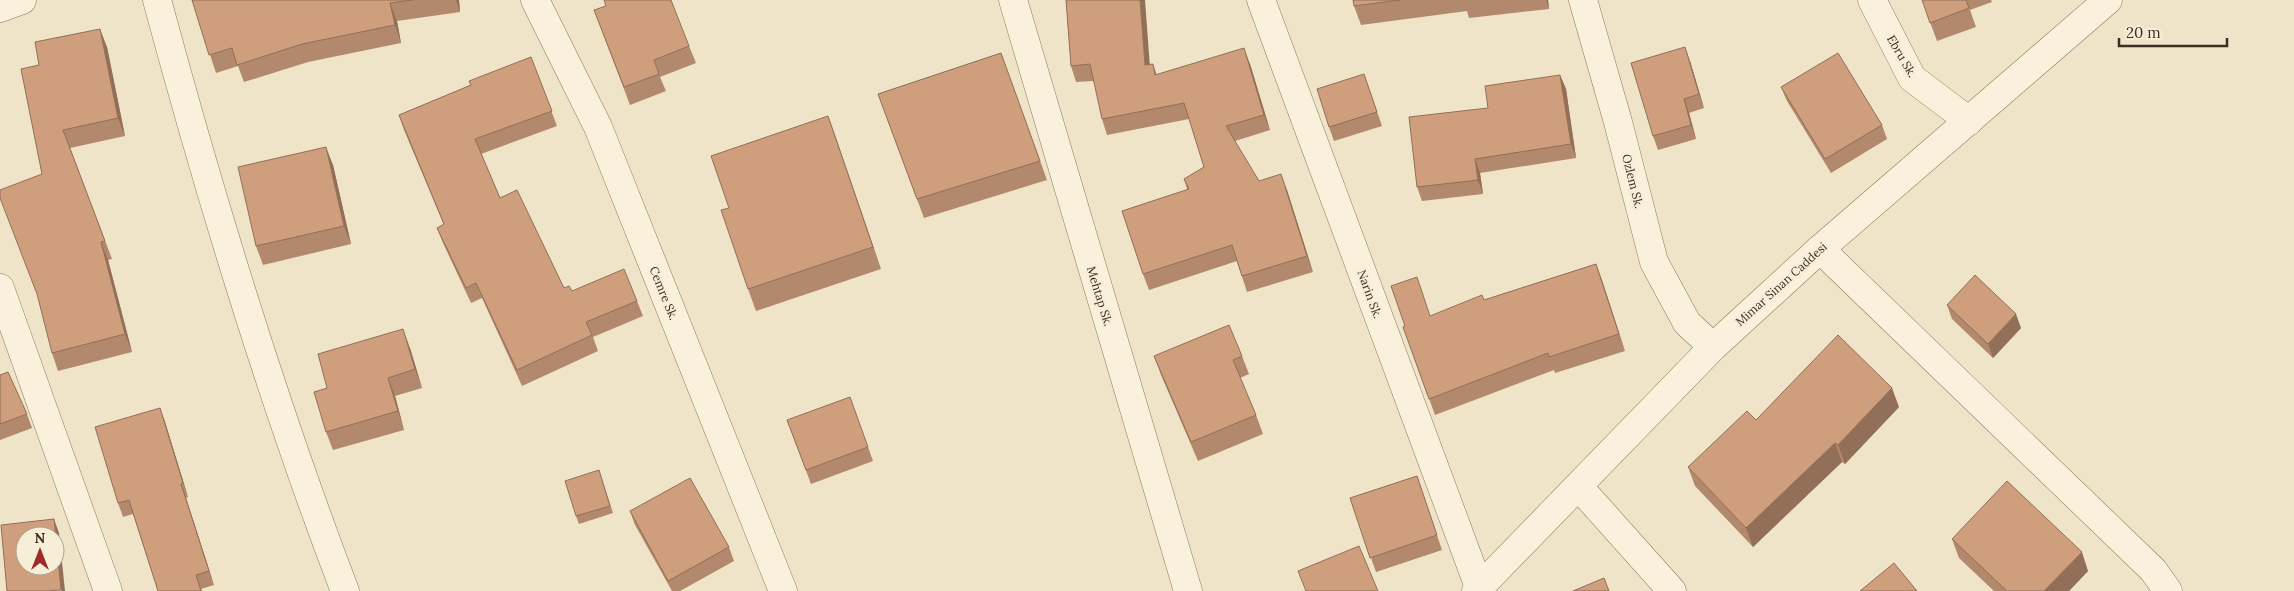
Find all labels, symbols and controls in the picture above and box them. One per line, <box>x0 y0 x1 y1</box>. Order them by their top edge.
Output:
scale bar <box>2119 15 2226 47</box>
text: 20 m <box>2126 23 2161 42</box>
street label: Ebru Sk. <box>1884 32 1920 80</box>
street label: Ozlem Sk. <box>1619 152 1647 210</box>
street label: Mimar Sinan Caddesi <box>1732 239 1830 329</box>
street label: Cemre Sk. <box>646 264 682 322</box>
street label: Mehtap Sk. <box>1084 264 1116 328</box>
street label: Narin Sk. <box>1354 268 1386 320</box>
north arrow <box>15 526 65 576</box>
text: N <box>35 529 46 547</box>

